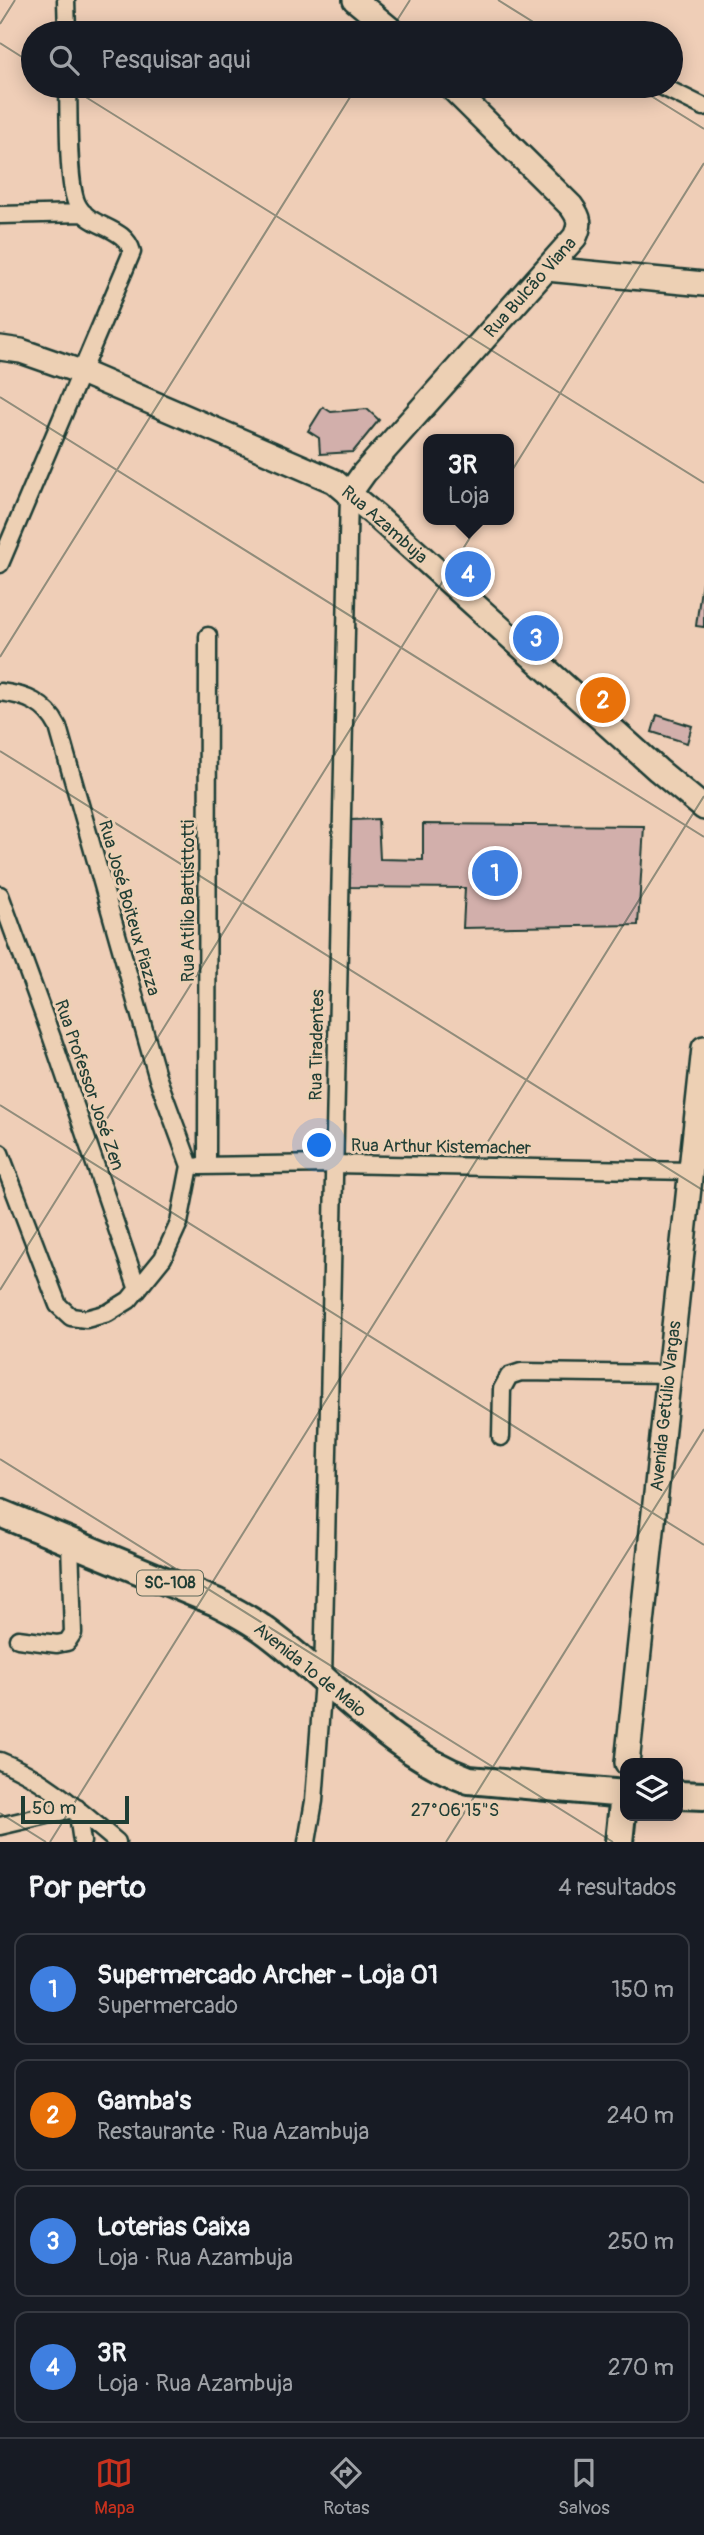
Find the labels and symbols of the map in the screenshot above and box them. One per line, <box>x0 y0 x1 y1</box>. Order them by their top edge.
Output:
street label: Rua Bulcão Viana <box>479 232 581 343</box>
street label: Rua Azambuja <box>337 480 433 569</box>
pin: 4 <box>445 548 491 600</box>
pin: 3 <box>513 612 559 664</box>
pin: 2 <box>580 674 626 726</box>
street label: Rua José Boiteux Piazza <box>93 818 165 998</box>
street label: Rua Atílio Battisttotti <box>177 820 200 982</box>
pin: 1 <box>472 847 518 899</box>
street label: Rua Tiradentes <box>305 989 329 1101</box>
street label: Rua Professor José Zen <box>49 997 129 1173</box>
your location <box>302 1128 336 1162</box>
street label: Rua Arthur Kistemacher <box>351 1134 532 1160</box>
street label: Avenida Getúlio Vargas <box>645 1320 686 1492</box>
road number: SC-108 <box>137 1570 203 1596</box>
street label: Avenida 1º de Maio <box>249 1618 371 1723</box>
scale bar <box>21 1793 130 1825</box>
text: 27°06'15"S <box>411 1799 499 1822</box>

